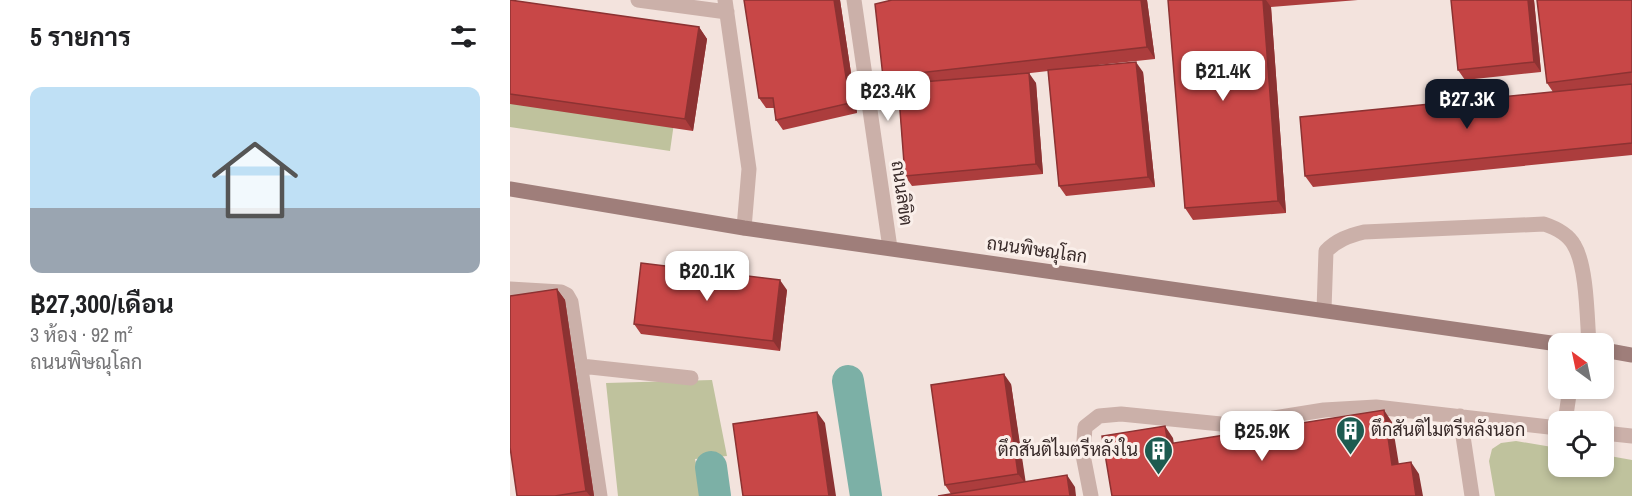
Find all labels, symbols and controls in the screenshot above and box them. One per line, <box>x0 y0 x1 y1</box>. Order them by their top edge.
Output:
text: 5 รายการ <box>30 19 131 54</box>
icon: filters <box>447 20 480 53</box>
pin: ฿21.4K <box>1174 51 1272 102</box>
text: ฿21.4K <box>1195 57 1251 84</box>
pin: ฿23.4K <box>839 71 937 122</box>
text: ฿23.4K <box>860 77 916 104</box>
pin: ฿27.3K <box>1418 79 1516 130</box>
text: ฿27.3K <box>1439 85 1495 112</box>
icon: home <box>201 126 309 234</box>
street label: ถนนลิขิต <box>886 159 919 227</box>
street label: ถนนพิษณุโลก <box>985 230 1089 269</box>
pin: ฿20.1K <box>658 251 756 302</box>
text: ฿20.1K <box>679 257 735 284</box>
text: ฿27,300/เดือน <box>30 286 174 321</box>
text: 3 ห้อง · 92 m² <box>30 321 133 348</box>
north arrow <box>1548 333 1614 399</box>
map controls <box>1548 333 1614 477</box>
text: ถนนพิษณุโลก <box>30 348 142 375</box>
pin: ฿25.9K <box>1213 411 1311 462</box>
button: locate <box>1548 411 1614 477</box>
building icon: ตึกสันติไมตรีหลังนอก <box>1334 414 1366 456</box>
text: ฿25.9K <box>1234 417 1290 444</box>
place label: ตึกสันติไมตรีหลังนอก <box>1371 417 1525 442</box>
building icon: ตึกสันติไมตรีหลังใน <box>1143 434 1175 476</box>
place label: ตึกสันติไมตรีหลังใน <box>998 437 1138 462</box>

